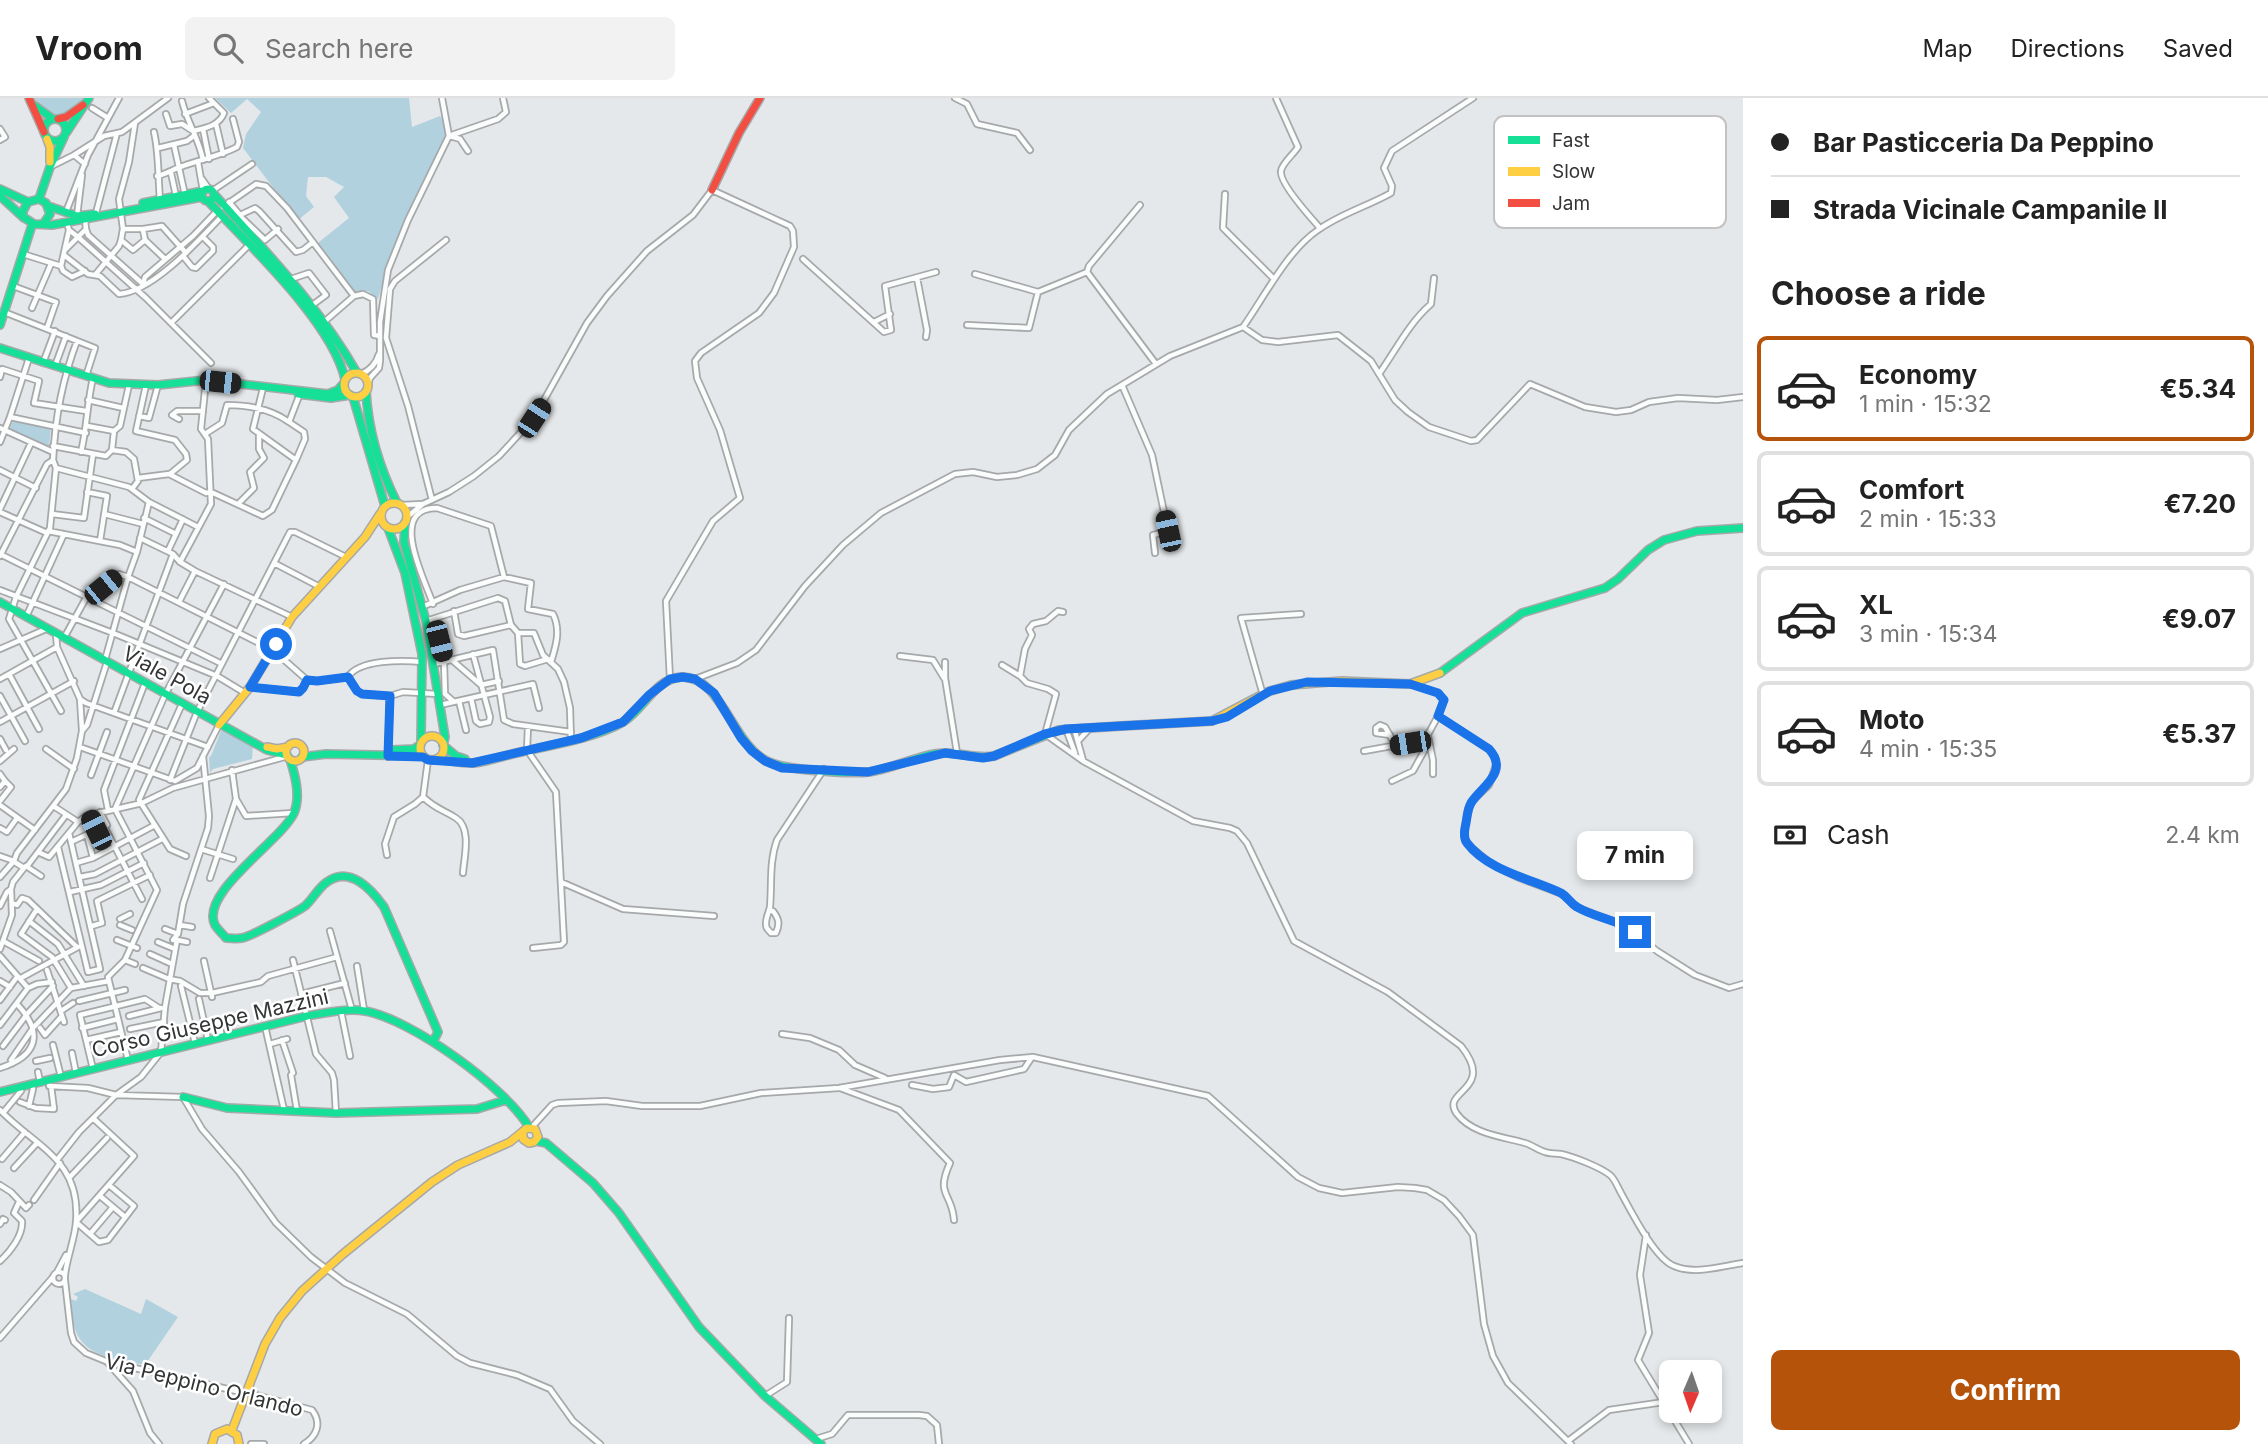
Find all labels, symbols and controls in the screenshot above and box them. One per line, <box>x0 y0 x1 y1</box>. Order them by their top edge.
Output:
search box <box>185 17 675 80</box>
text: Vroom <box>35 28 143 68</box>
icon: search <box>209 29 247 67</box>
text: Search here <box>265 33 414 64</box>
text: Map <box>1923 34 1972 63</box>
text: Directions <box>2010 34 2125 63</box>
text: Saved <box>2163 34 2233 63</box>
legend <box>1494 116 1726 228</box>
text: Bar Pasticceria Da Peppino <box>1813 127 2154 158</box>
text: Fast <box>1552 129 1590 152</box>
text: Slow <box>1552 160 1595 183</box>
text: Jam <box>1552 192 1590 215</box>
text: Strada Vicinale Campanile II <box>1813 194 2168 225</box>
text: Choose a ride <box>1771 274 1986 313</box>
icon: car <box>1775 357 1838 420</box>
text: Economy <box>1859 359 1977 390</box>
car <box>199 369 242 395</box>
text: €5.34 <box>2160 373 2236 404</box>
text: 1 min · 15:32 <box>1859 390 1992 418</box>
car <box>514 395 555 441</box>
icon: car <box>1775 472 1838 535</box>
text: Comfort <box>1859 474 1964 505</box>
text: €7.20 <box>2164 488 2236 519</box>
text: 2 min · 15:33 <box>1859 505 1997 533</box>
car <box>1154 508 1183 554</box>
car <box>81 566 126 608</box>
icon: car <box>1775 587 1838 650</box>
text: XL <box>1859 589 1893 620</box>
text: €9.07 <box>2162 603 2236 634</box>
car <box>424 618 455 664</box>
text: 3 min · 15:34 <box>1859 620 1998 648</box>
route start <box>260 628 292 660</box>
street label: Viale Pola <box>118 640 216 710</box>
icon: car <box>1775 702 1838 765</box>
text: Moto <box>1859 704 1924 735</box>
text: €5.37 <box>2162 718 2236 749</box>
car <box>1388 729 1433 757</box>
text: 4 min · 15:35 <box>1859 735 1997 763</box>
car <box>78 807 115 853</box>
icon: cash <box>1771 816 1809 854</box>
text: Cash <box>1827 819 1890 850</box>
text: 2.4 km <box>2165 821 2240 849</box>
callout: 7 min <box>1577 830 1693 880</box>
text: 7 min <box>1605 841 1665 869</box>
route end <box>1619 916 1651 948</box>
street label: Corso Giuseppe Mazzini <box>89 984 331 1062</box>
street label: Via Peppino Orlando <box>102 1348 306 1422</box>
button: Confirm <box>1771 1350 2240 1430</box>
north arrow <box>1659 1360 1722 1423</box>
map controls <box>1659 1360 1722 1423</box>

